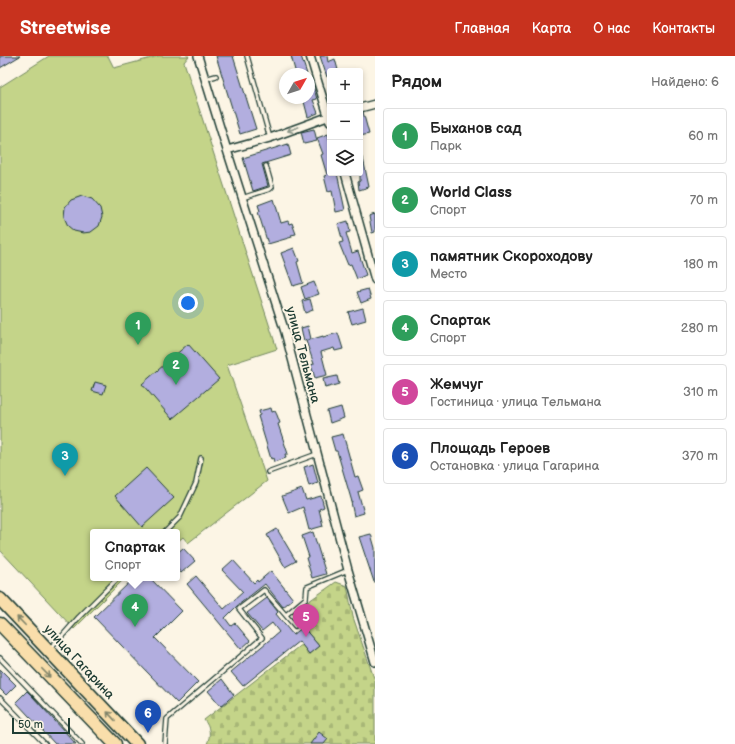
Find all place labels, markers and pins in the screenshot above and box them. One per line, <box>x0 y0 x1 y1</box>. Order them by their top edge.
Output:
pin: 1 <box>125 312 151 345</box>
pin: 2 <box>163 352 189 385</box>
pin: 3 <box>52 443 78 476</box>
pin: 4 <box>122 594 148 627</box>
pin: 5 <box>293 604 319 637</box>
pin: 6 <box>135 700 161 733</box>

